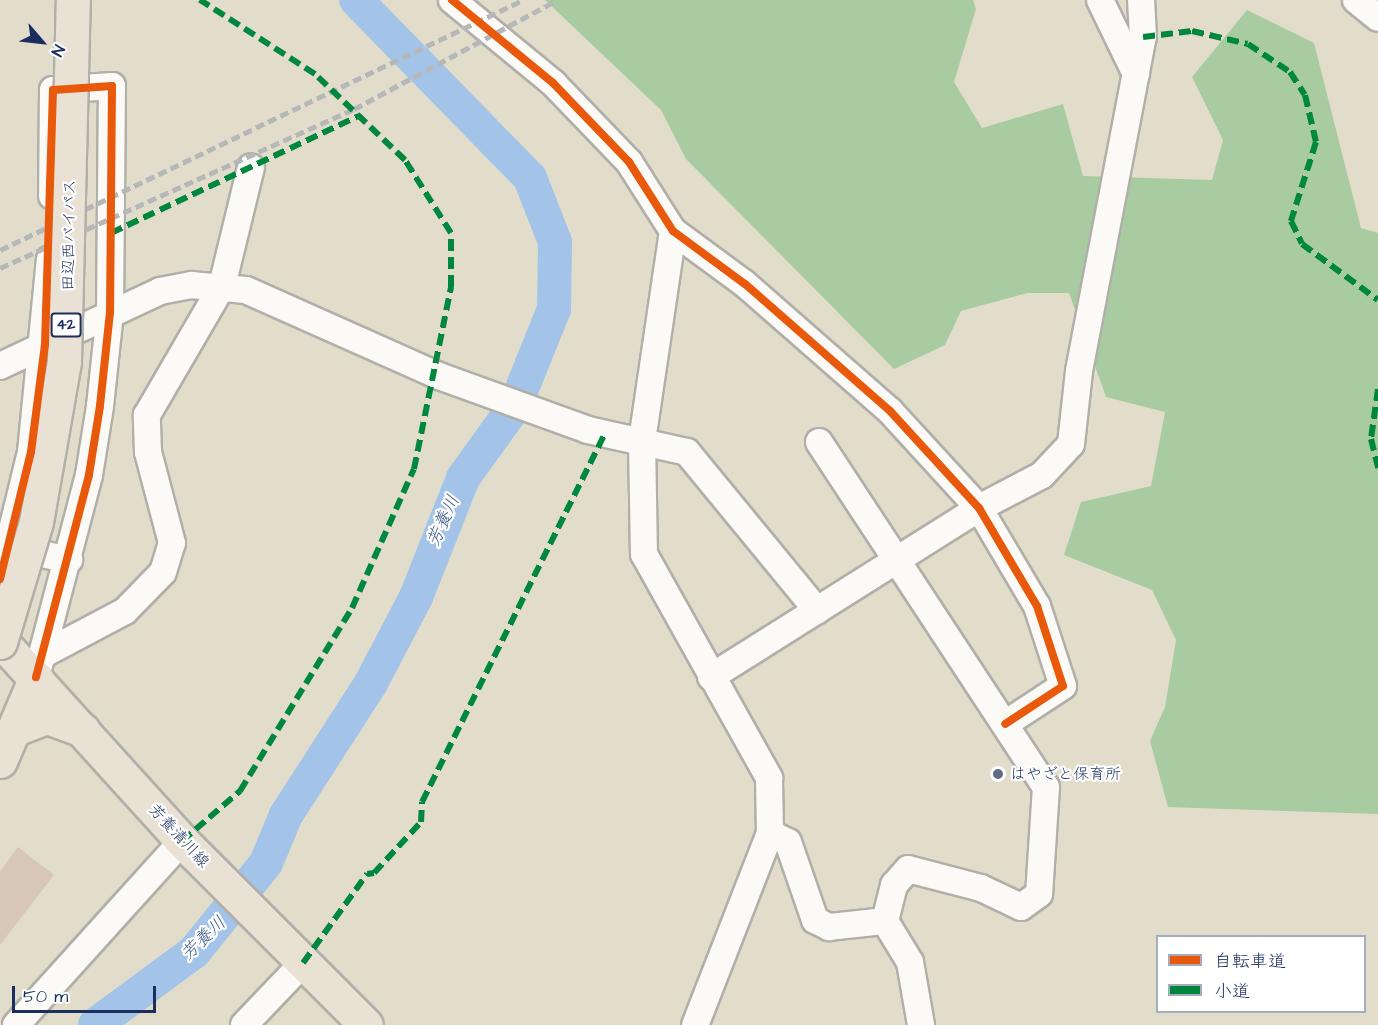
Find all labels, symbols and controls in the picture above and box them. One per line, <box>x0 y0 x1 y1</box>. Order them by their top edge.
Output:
north arrow <box>12 12 72 72</box>
text: N <box>46 41 70 60</box>
street label: 田辺西バイパス <box>58 179 80 291</box>
road number: 42 <box>50 313 82 337</box>
water label: 芳養川 <box>423 492 465 550</box>
place label: はやざと保育所 <box>1010 764 1122 784</box>
marker: はやざと保育所 <box>991 767 1005 781</box>
street label: 芳養清川線 <box>145 800 213 872</box>
water label: 芳養川 <box>177 912 231 966</box>
legend <box>1156 935 1366 1013</box>
text: 自転車道 <box>1214 949 1286 974</box>
scale bar <box>15 974 159 1012</box>
text: 小道 <box>1214 979 1250 1004</box>
text: 50 m <box>23 984 68 1009</box>

